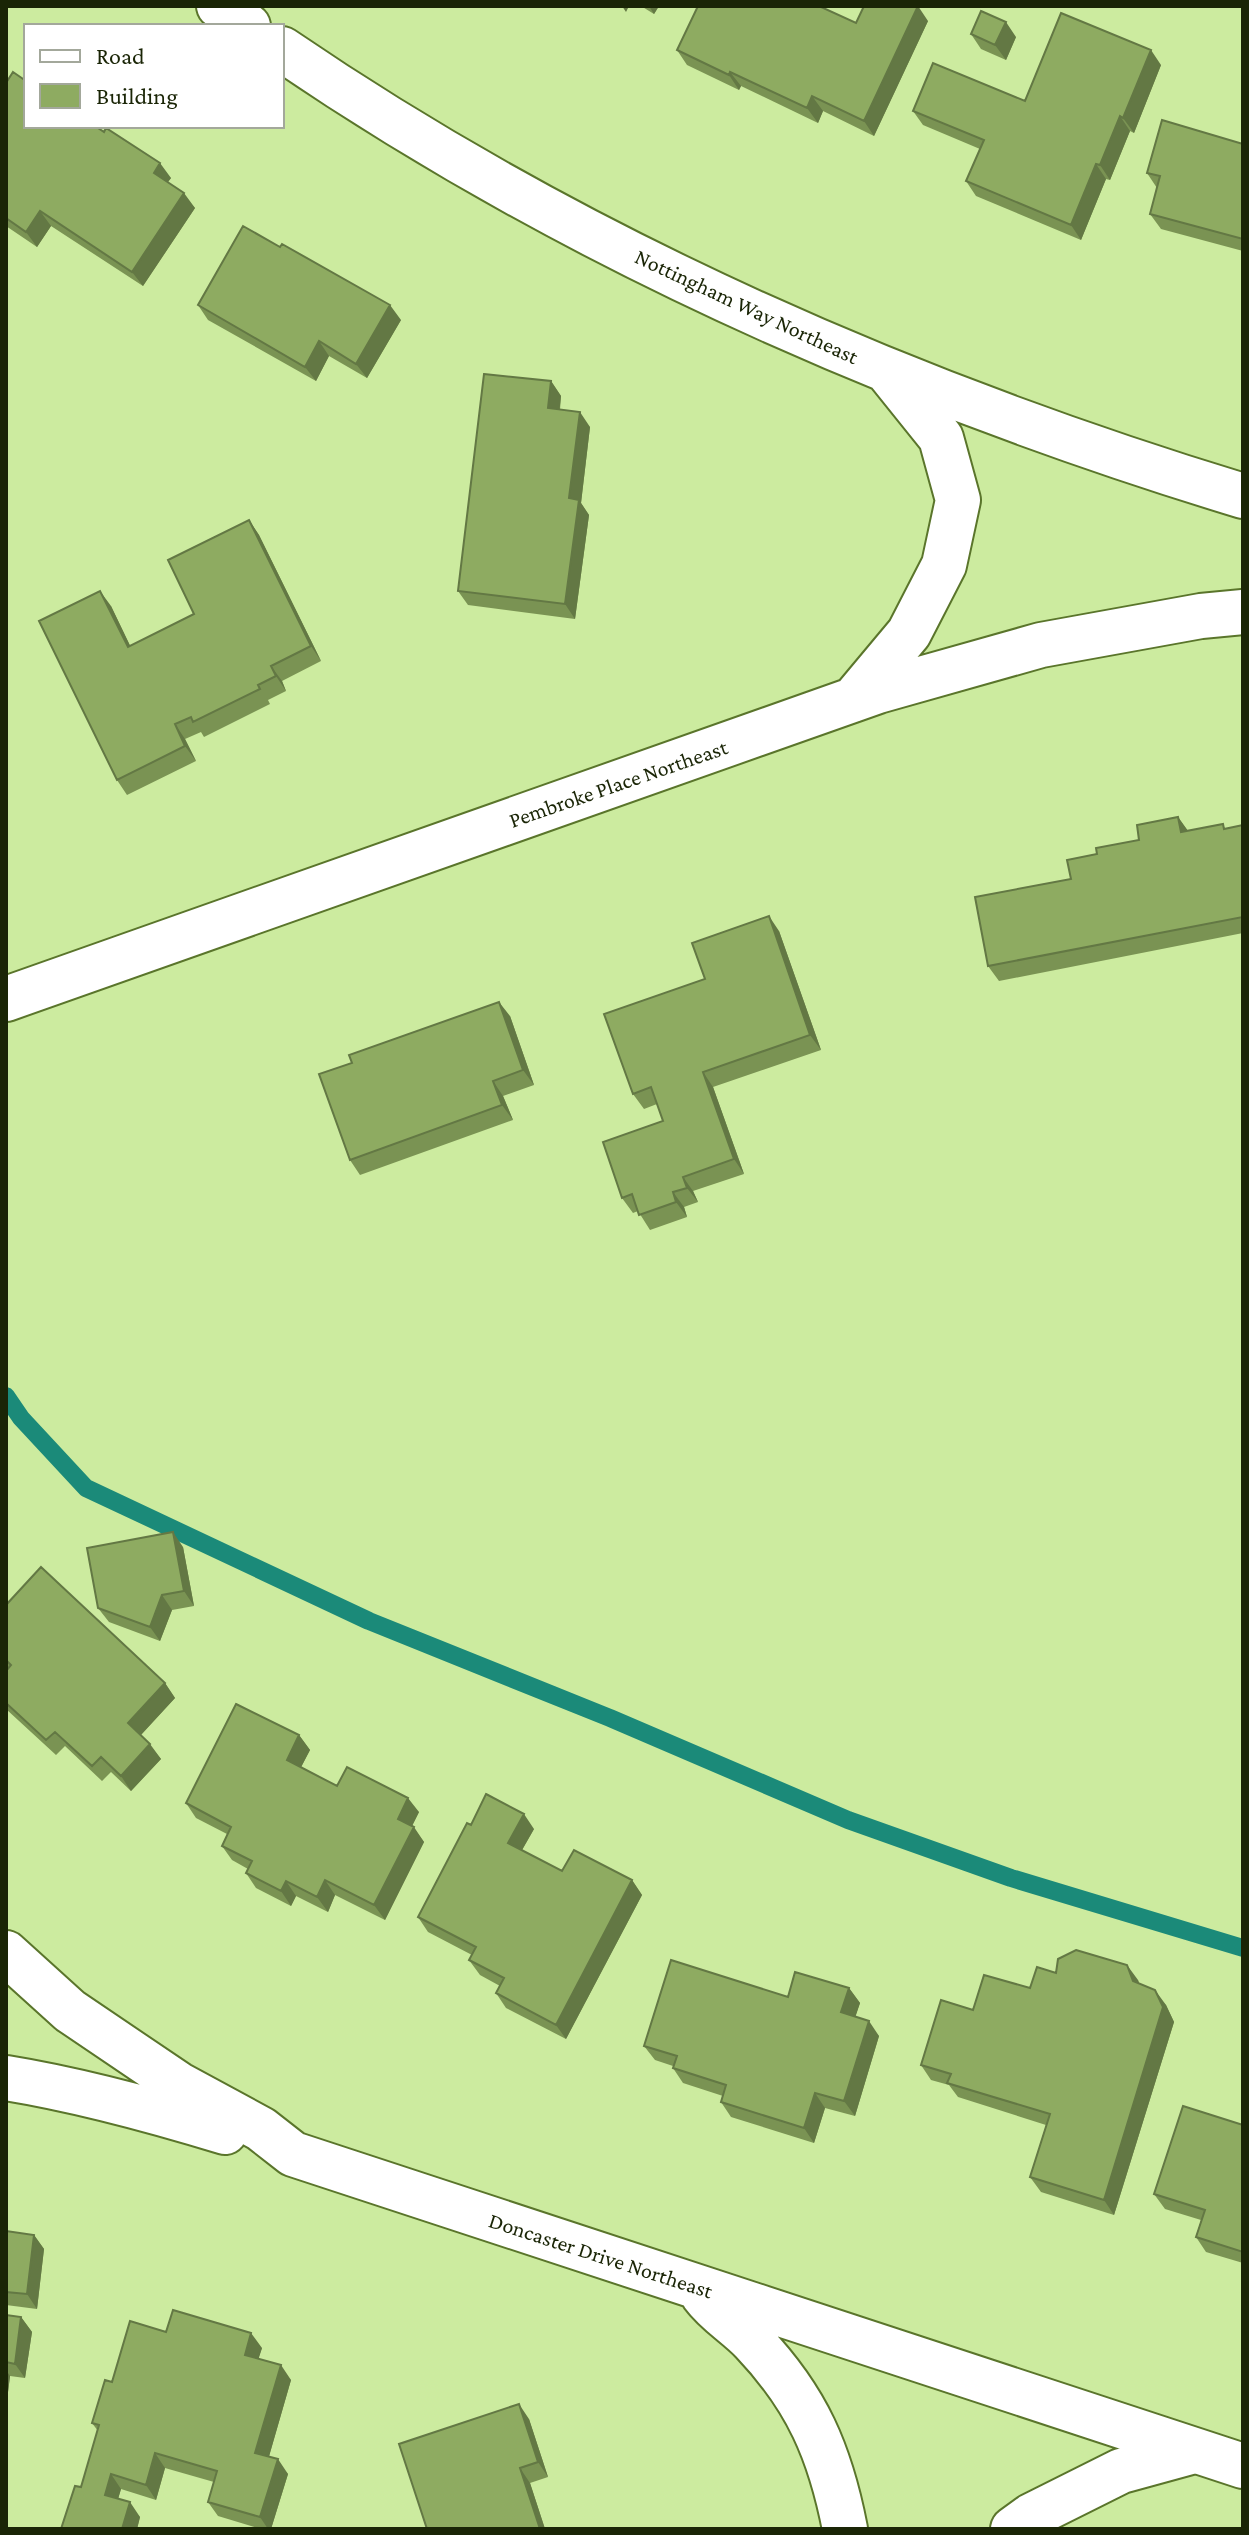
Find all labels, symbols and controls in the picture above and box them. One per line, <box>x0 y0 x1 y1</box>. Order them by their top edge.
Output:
legend <box>24 24 284 128</box>
text: Road <box>96 42 145 69</box>
text: Building <box>96 82 178 109</box>
street label: Nottingham Way Northeast <box>631 244 863 369</box>
street label: Pembroke Place Northeast <box>506 734 731 833</box>
street label: Doncaster Drive Northeast <box>486 2207 717 2304</box>

